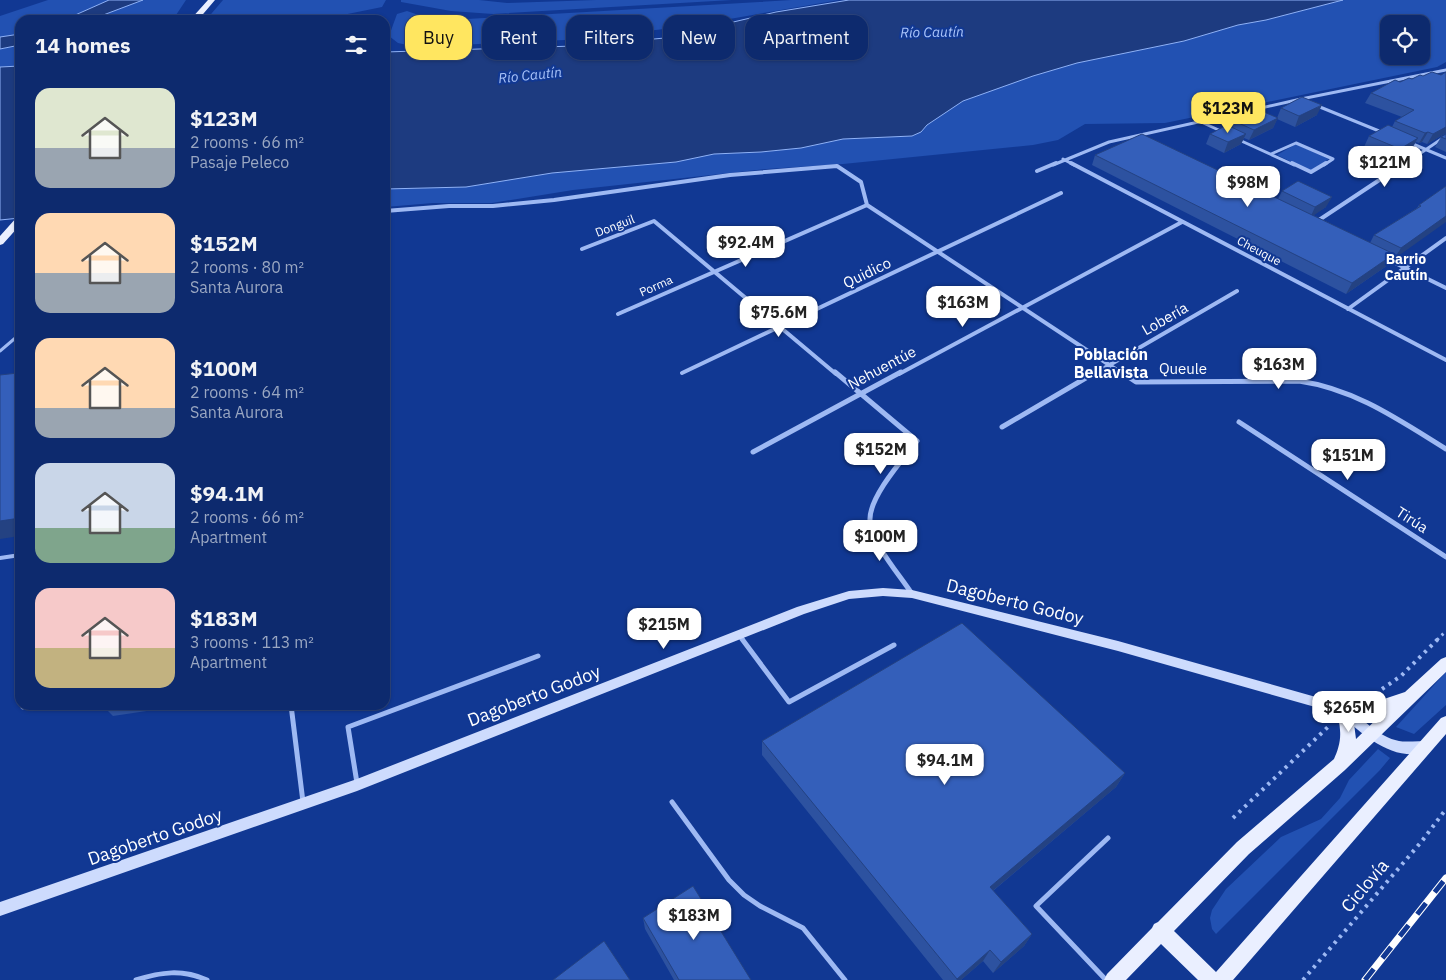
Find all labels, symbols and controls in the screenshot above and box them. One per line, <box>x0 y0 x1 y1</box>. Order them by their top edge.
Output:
chip: Buy <box>405 15 472 60</box>
chip: Rent <box>482 15 556 60</box>
chip: Filters <box>566 15 653 60</box>
chip: New <box>663 15 735 60</box>
chip: Apartment <box>745 15 868 60</box>
map controls <box>1380 15 1430 65</box>
button: locate <box>1380 15 1430 65</box>
water label: Río Cautín <box>900 22 964 42</box>
text: 14 homes <box>35 31 131 59</box>
icon: filters <box>342 31 370 59</box>
water label: Río Cautín <box>497 63 563 87</box>
pin: $123M <box>1193 92 1263 134</box>
text: $123M <box>1202 98 1254 118</box>
text: $123M <box>190 104 258 132</box>
icon: home <box>75 108 135 168</box>
text: 2 rooms · 66 m² <box>190 132 304 152</box>
pin: $121M <box>1350 146 1420 188</box>
text: Pasaje Peleco <box>190 152 289 172</box>
text: $121M <box>1359 152 1411 172</box>
pin: $98M <box>1218 166 1278 208</box>
text: $98M <box>1227 172 1269 192</box>
street label: Donguil <box>593 211 637 240</box>
pin: $92.4M <box>705 226 787 268</box>
text: $152M <box>190 229 258 257</box>
text: $92.4M <box>718 232 774 252</box>
icon: home <box>75 233 135 293</box>
street label: Cheuque <box>1235 233 1284 269</box>
district label: Barrio Cautín <box>1384 250 1428 284</box>
street label: Quidico <box>840 253 894 292</box>
text: 2 rooms · 80 m² <box>190 257 304 277</box>
street label: Porma <box>637 271 675 300</box>
text: Santa Aurora <box>190 277 283 297</box>
pin: $163M <box>928 286 998 328</box>
text: $163M <box>937 292 989 312</box>
pin: $75.6M <box>738 296 820 338</box>
street label: Lobería <box>1138 298 1191 339</box>
text: $75.6M <box>751 302 807 322</box>
street label: Nehuentúe <box>844 342 919 393</box>
district label: Población Bellavista <box>1074 344 1148 382</box>
pin: $163M <box>1244 348 1314 390</box>
text: $100M <box>190 354 258 382</box>
text: $163M <box>1253 354 1305 374</box>
icon: home <box>75 358 135 418</box>
street label: Queule <box>1159 359 1207 378</box>
text: 2 rooms · 64 m² <box>190 382 304 402</box>
text: Santa Aurora <box>190 402 283 422</box>
pin: $152M <box>846 432 916 475</box>
pin: $151M <box>1313 438 1383 481</box>
text: $152M <box>855 439 907 459</box>
text: $151M <box>1322 445 1374 465</box>
text: $94.1M <box>190 479 264 507</box>
icon: home <box>75 483 135 543</box>
street label: Tirúa <box>1393 502 1432 537</box>
text: 2 rooms · 66 m² <box>190 507 304 527</box>
pin: $100M <box>845 520 915 562</box>
text: $100M <box>854 526 906 546</box>
text: Apartment <box>190 527 267 547</box>
street label: Dagoberto Godoy <box>944 573 1086 630</box>
text: $183M <box>190 604 258 632</box>
icon: home <box>75 608 135 668</box>
pin: $215M <box>629 608 699 650</box>
text: $215M <box>638 614 690 634</box>
text: 3 rooms · 113 m² <box>190 632 314 652</box>
text: Apartment <box>190 652 267 672</box>
street label: Dagoberto Godoy <box>464 660 604 731</box>
pin: $265M <box>1314 690 1384 733</box>
text: $265M <box>1323 697 1375 717</box>
pin: $94.1M <box>904 744 986 786</box>
text: $94.1M <box>917 750 973 770</box>
street label: Dagoberto Godoy <box>85 803 225 870</box>
street label: Ciclovía <box>1336 854 1394 917</box>
pin: $183M <box>659 898 729 941</box>
text: $183M <box>668 905 720 925</box>

